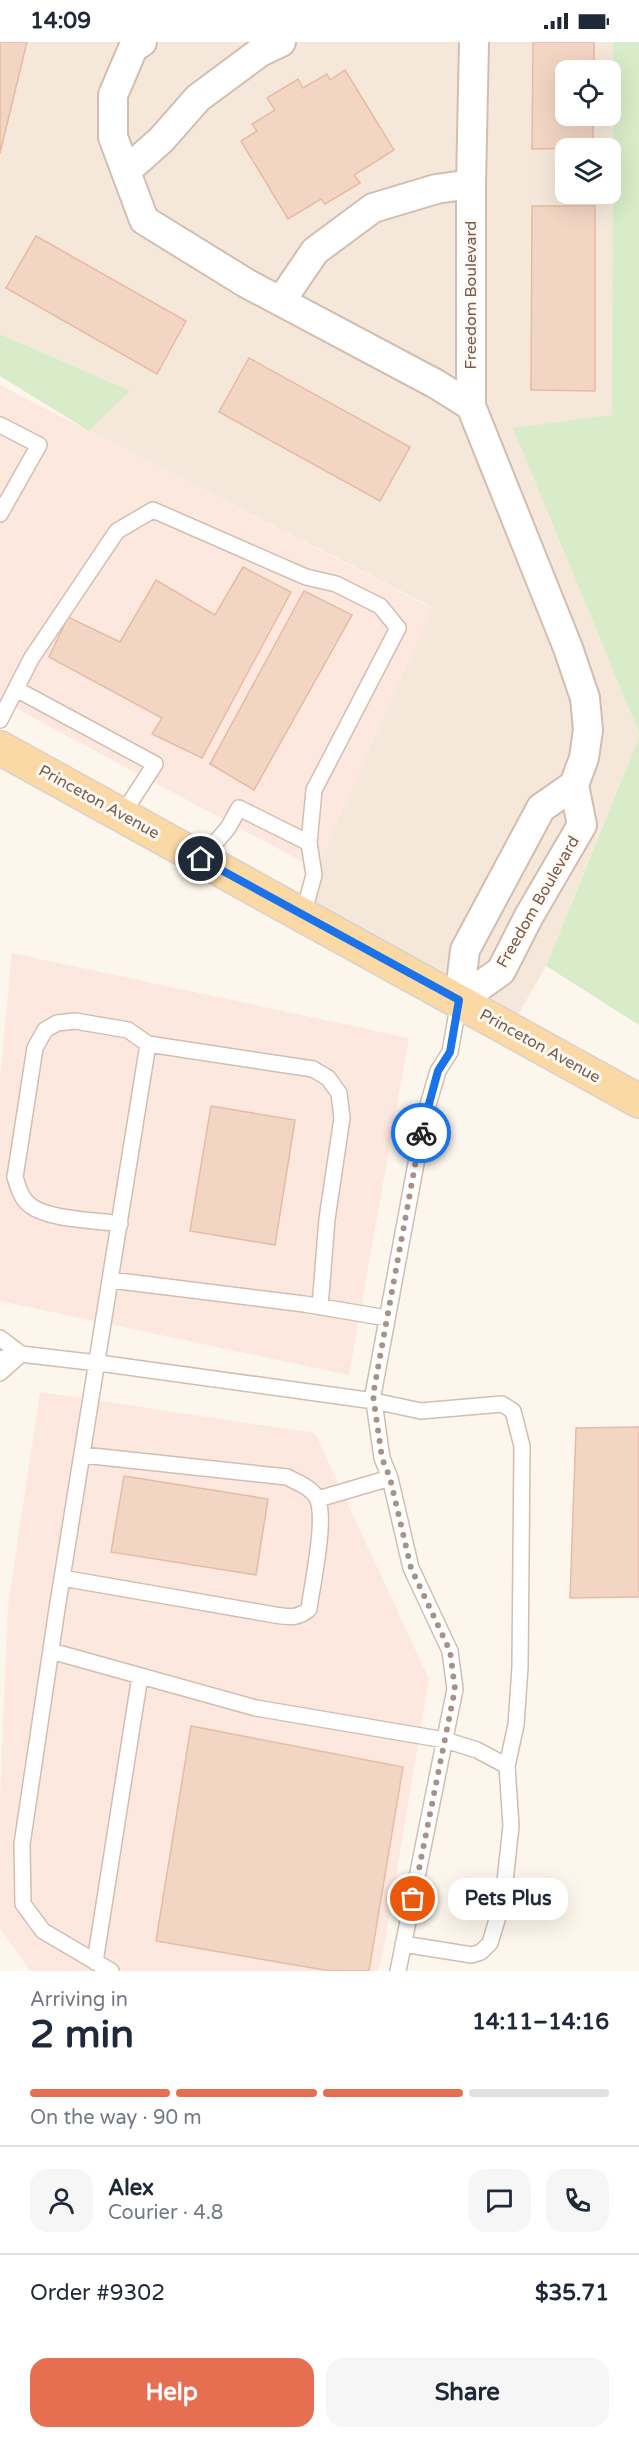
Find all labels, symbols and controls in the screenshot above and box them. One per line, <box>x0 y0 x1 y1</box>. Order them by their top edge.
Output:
text: 14:09 <box>30 8 91 34</box>
map controls <box>555 60 621 204</box>
button: locate <box>555 60 621 126</box>
button: layers <box>555 138 621 204</box>
street label: Freedom Boulevard <box>461 221 481 369</box>
street label: Princeton Avenue <box>35 761 163 843</box>
pin <box>175 833 226 884</box>
street label: Freedom Boulevard <box>492 833 584 971</box>
icon: home <box>184 842 217 875</box>
street label: Princeton Avenue <box>476 1005 604 1087</box>
courier <box>391 1103 451 1163</box>
icon: bike <box>405 1117 438 1150</box>
pin <box>387 1873 438 1924</box>
callout: Pets Plus <box>449 1878 569 1920</box>
icon: bag <box>396 1882 429 1915</box>
text: Pets Plus <box>465 1887 552 1911</box>
text: Arriving in <box>30 1988 128 2012</box>
text: 14:11–14:16 <box>472 2009 609 2035</box>
text: 2 min <box>30 2011 134 2058</box>
text: On the way · 90 m <box>30 2106 202 2130</box>
button: person <box>30 2169 93 2232</box>
button: chat <box>468 2169 531 2232</box>
button: phone <box>546 2169 609 2232</box>
text: Alex <box>108 2175 154 2201</box>
text: Courier · 4.8 <box>108 2201 223 2225</box>
text: Order #9302 <box>30 2280 165 2306</box>
text: $35.71 <box>535 2280 609 2306</box>
button: Help <box>30 2358 314 2427</box>
button: Share <box>326 2358 609 2427</box>

